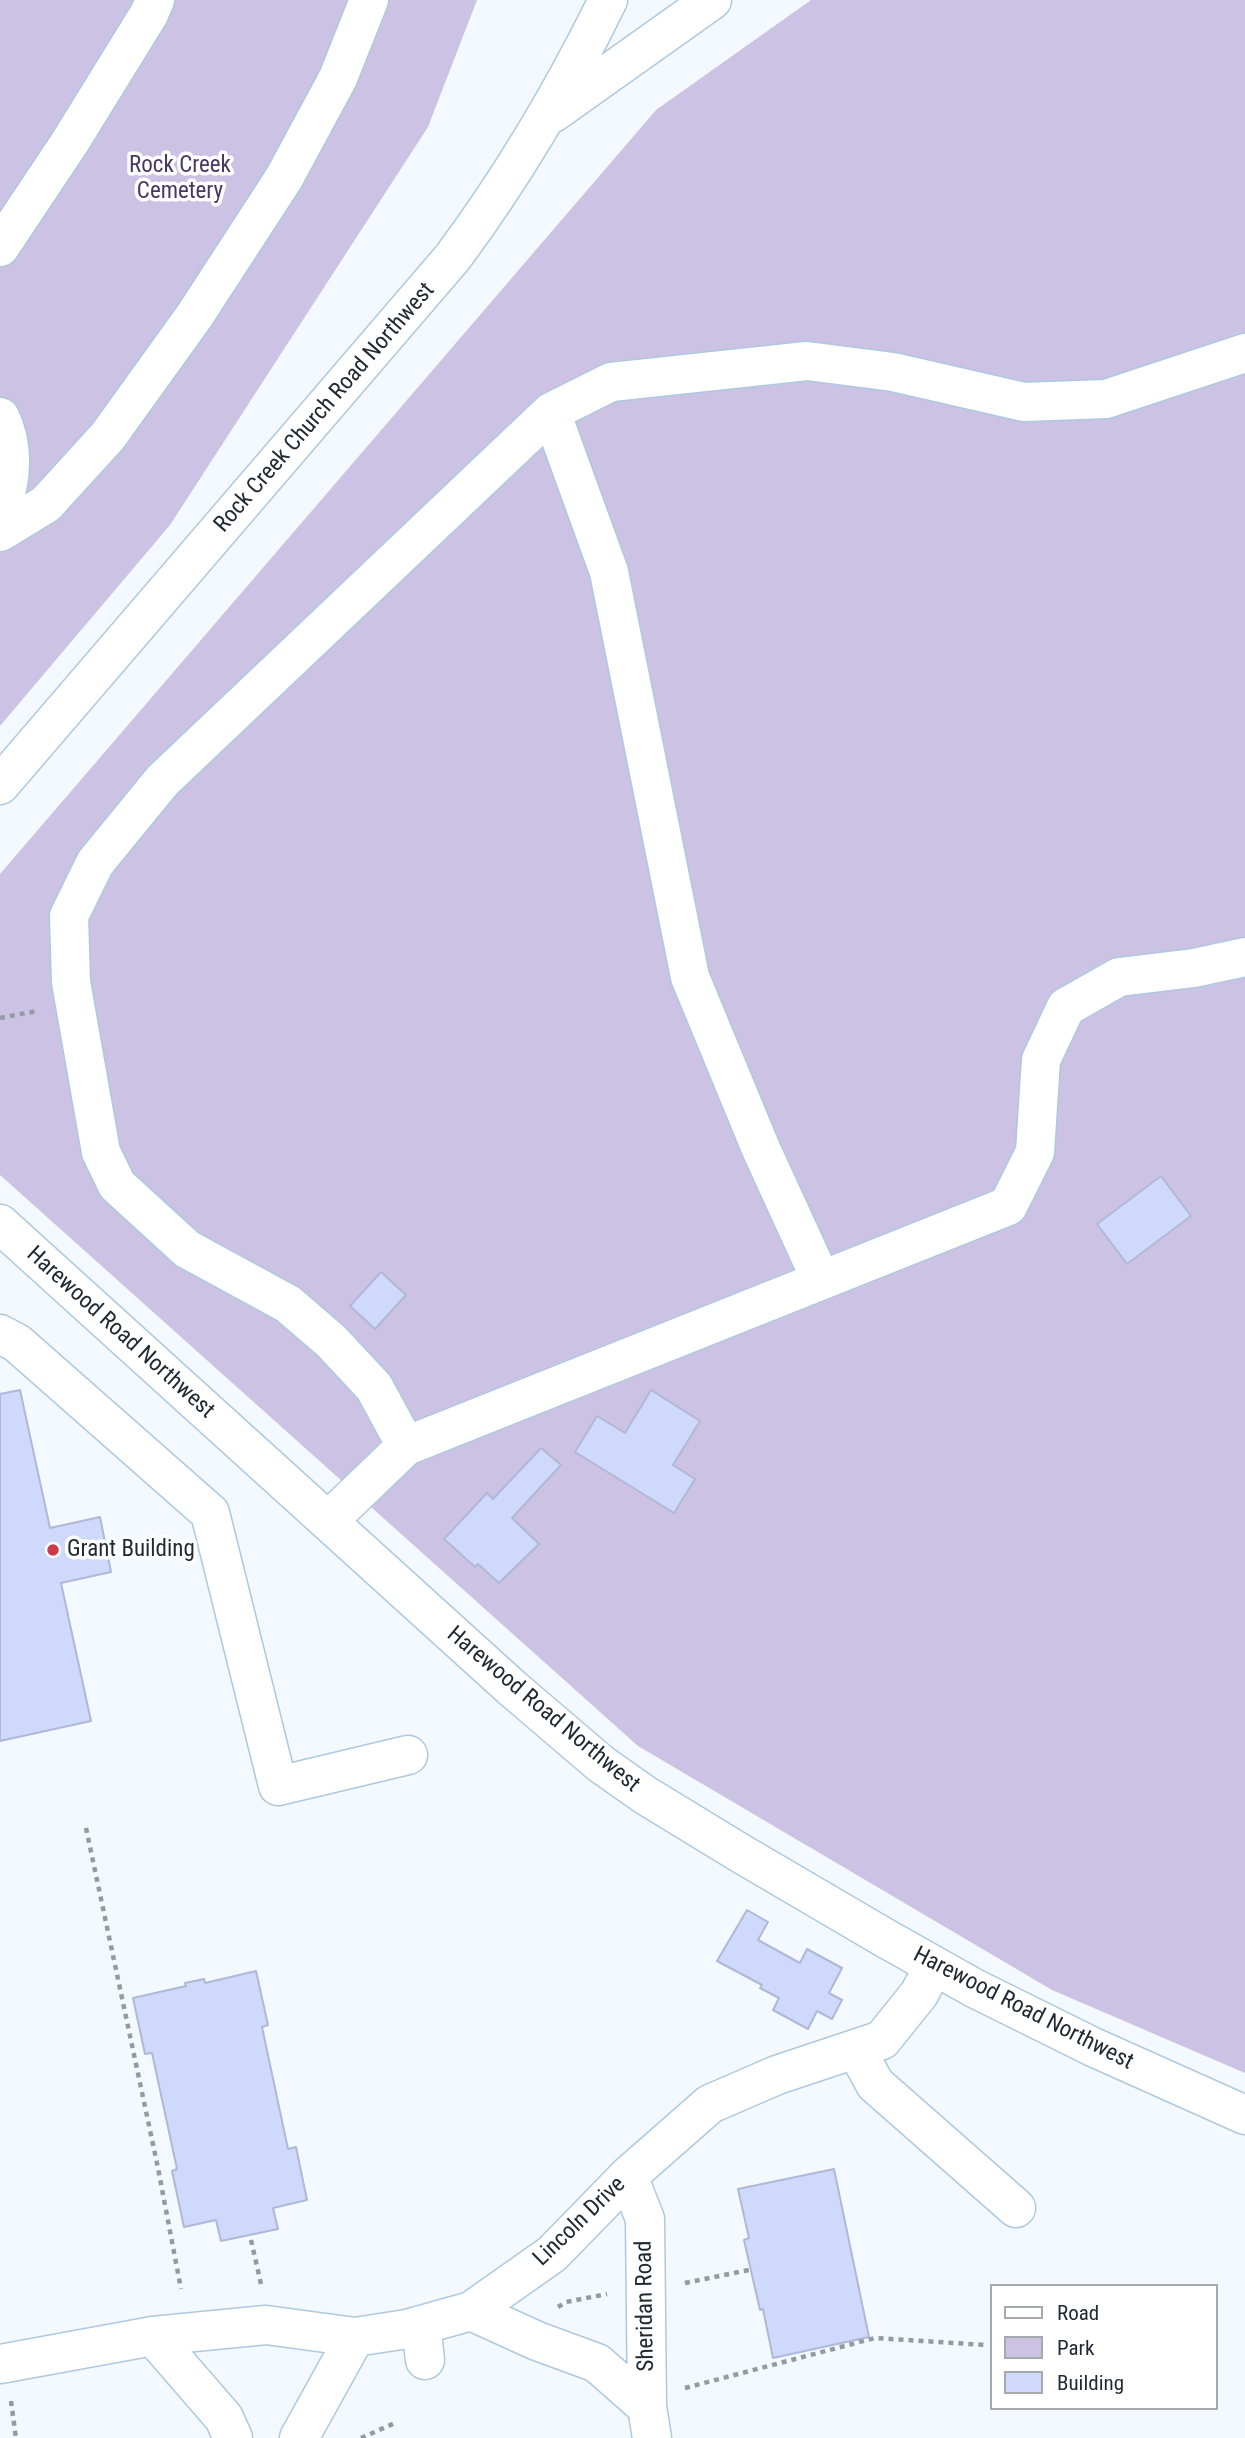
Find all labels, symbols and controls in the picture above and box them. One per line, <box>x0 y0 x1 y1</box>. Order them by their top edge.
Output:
park label: Rock Creek Cemetery <box>129 152 231 206</box>
street label: Rock Creek Church Road Northwest <box>209 277 441 539</box>
street label: Harewood Road Northwest <box>20 1241 220 1425</box>
place label: Grant Building <box>67 1536 195 1564</box>
marker: Grant Building <box>45 1542 61 1558</box>
street label: Harewood Road Northwest <box>441 1621 645 1799</box>
street label: Harewood Road Northwest <box>908 1941 1138 2077</box>
street label: Lincoln Drive <box>528 2171 632 2273</box>
street label: Sheridan Road <box>631 2240 661 2372</box>
legend <box>990 2284 1217 2410</box>
text: Road <box>1057 2301 1099 2325</box>
text: Park <box>1057 2336 1094 2360</box>
text: Building <box>1057 2371 1124 2395</box>

